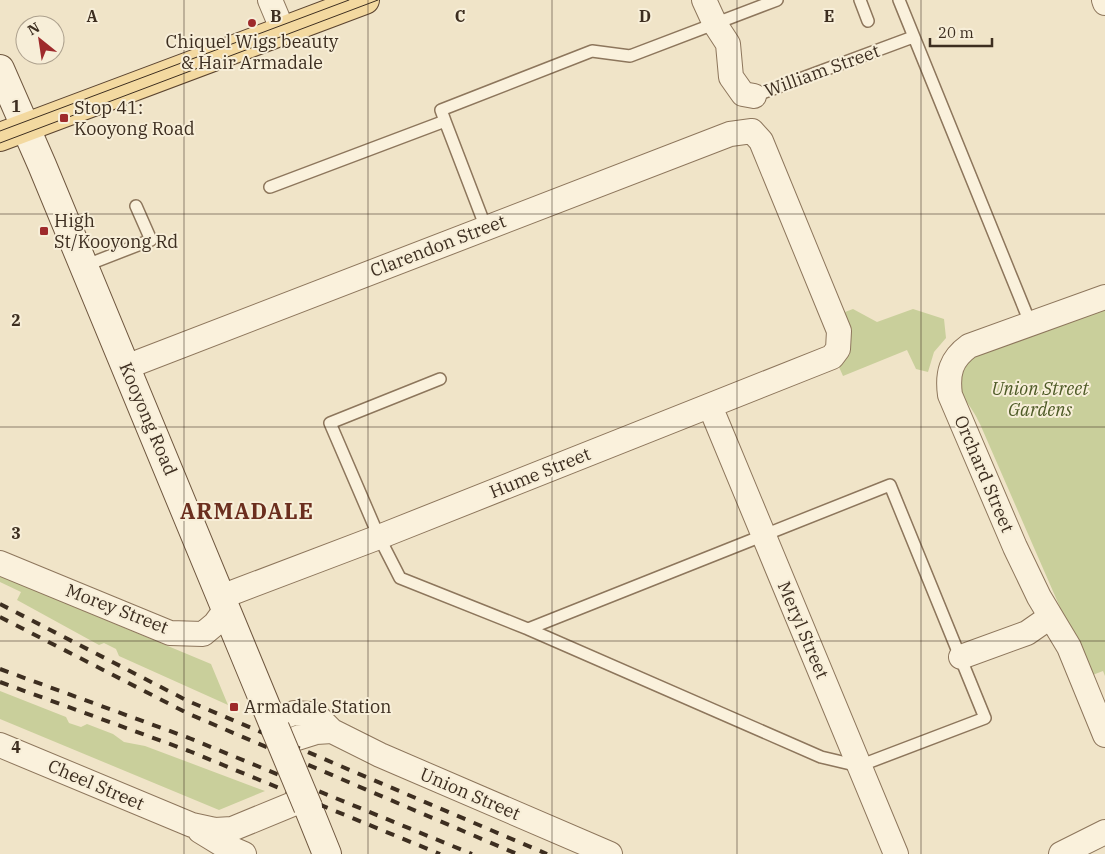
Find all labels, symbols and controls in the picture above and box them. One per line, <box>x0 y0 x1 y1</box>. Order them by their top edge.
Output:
text: A <box>86 6 98 26</box>
text: B <box>270 6 282 26</box>
text: C <box>455 6 465 26</box>
text: D <box>639 6 651 26</box>
text: E <box>824 6 834 26</box>
north arrow <box>15 15 65 65</box>
scale bar <box>930 15 992 47</box>
marker: Chiquel Wigs beauty & Hair Armadale <box>246 17 258 29</box>
text: N <box>24 18 43 39</box>
text: 20 m <box>938 23 974 42</box>
place label: Chiquel Wigs beauty & Hair Armadale <box>166 30 339 74</box>
street label: William Street <box>761 39 883 102</box>
text: 1 <box>11 96 21 116</box>
place label: Stop 41: Kooyong Road <box>74 96 195 140</box>
marker: Stop 41: Kooyong Road <box>58 112 70 124</box>
place label: High St/Kooyong Rd <box>54 209 178 253</box>
street label: Clarendon Street <box>367 209 509 282</box>
marker: High St/Kooyong Rd <box>38 225 50 237</box>
text: 2 <box>11 310 21 330</box>
street label: Kooyong Road <box>114 359 183 479</box>
park label: Union Street Gardens <box>991 377 1089 421</box>
street label: Orchard Street <box>949 412 1019 536</box>
street label: Hume Street <box>486 442 594 503</box>
district label: ARMADALE <box>180 496 314 525</box>
text: 3 <box>11 523 21 543</box>
street label: Morey Street <box>63 578 172 639</box>
street label: Meryl Street <box>773 578 834 682</box>
place label: Armadale Station <box>244 695 392 718</box>
marker: Armadale Station <box>228 701 240 713</box>
text: 4 <box>11 737 21 757</box>
street label: Cheel Street <box>45 754 148 815</box>
street label: Union Street <box>417 762 524 825</box>

